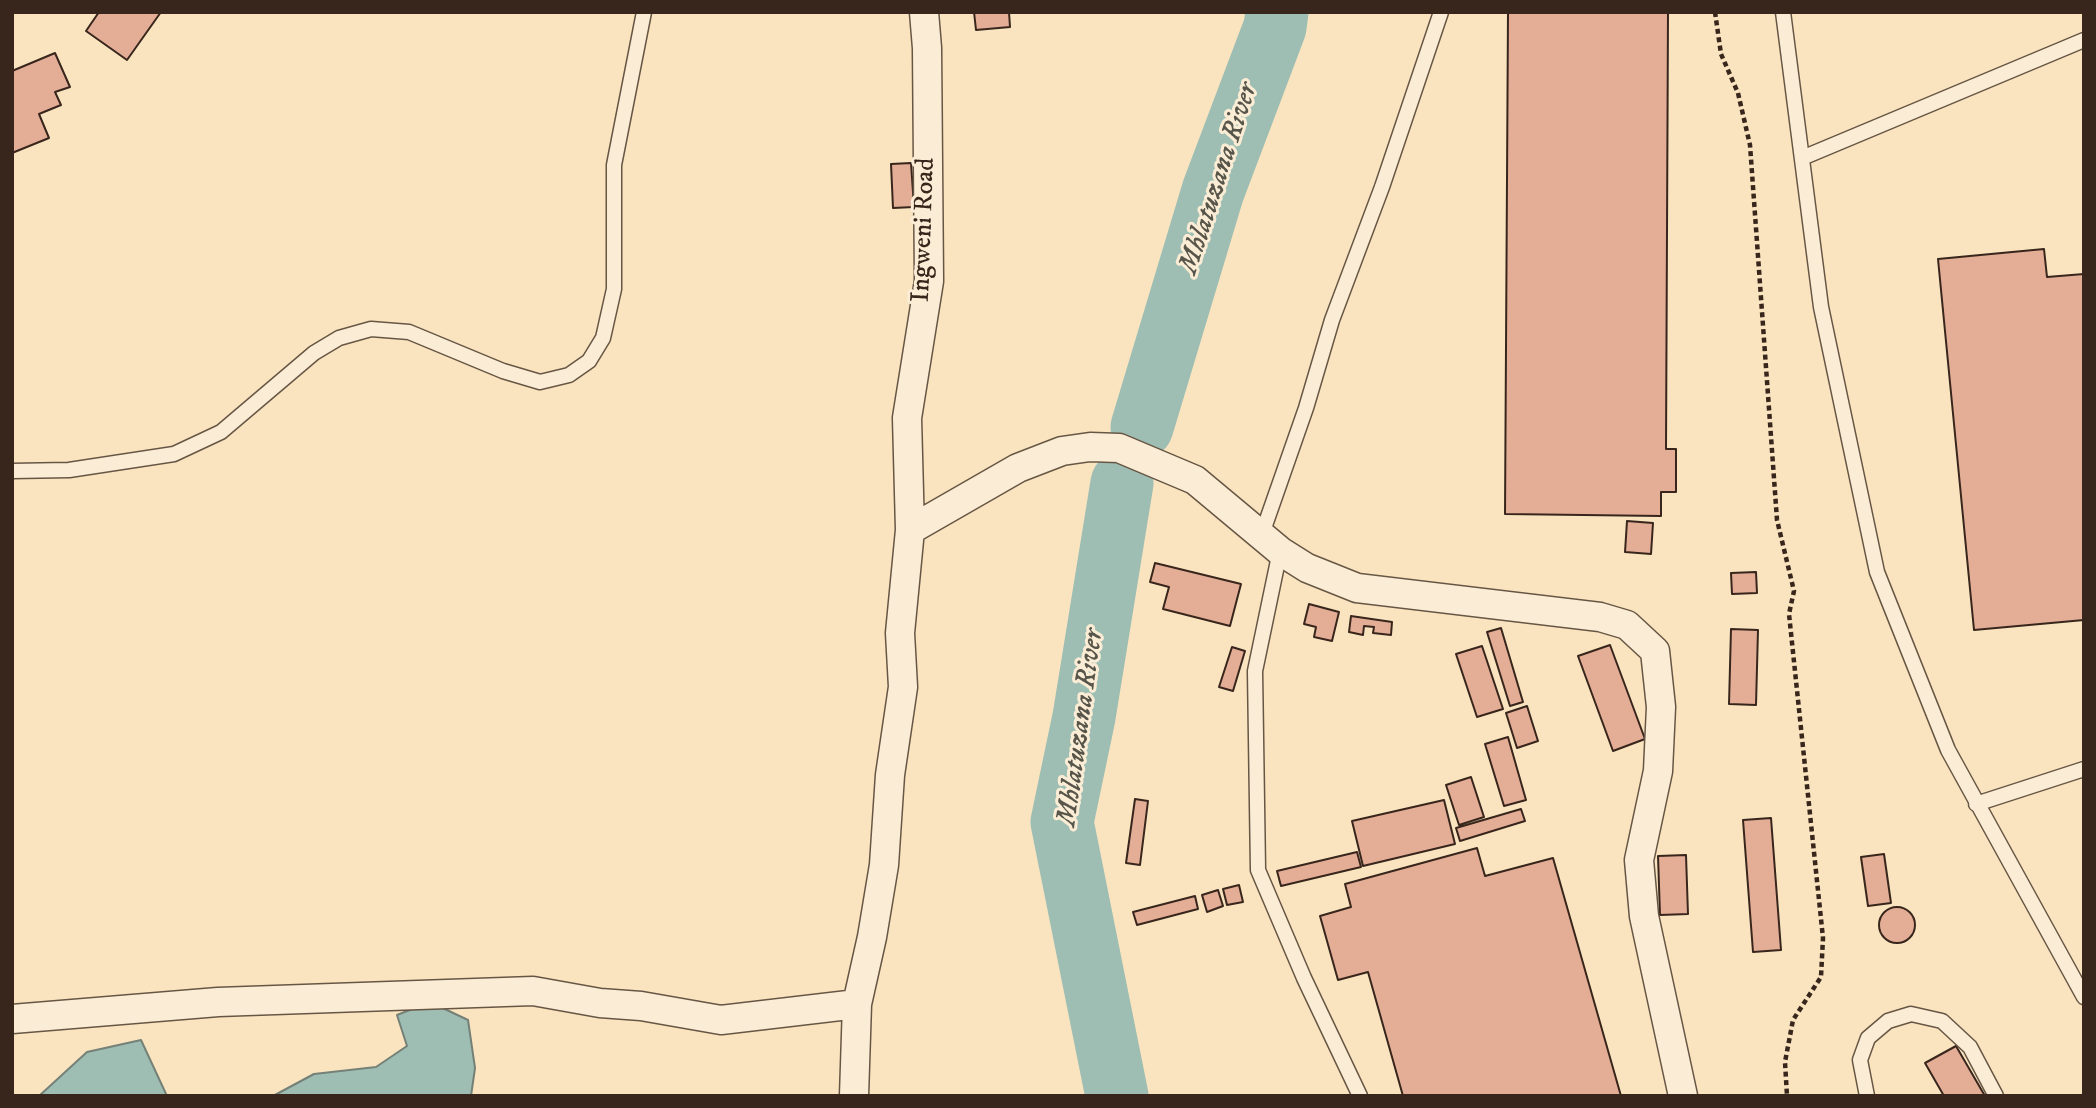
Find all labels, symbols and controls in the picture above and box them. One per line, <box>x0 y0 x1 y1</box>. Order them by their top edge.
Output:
water label: Mhlatuzana River <box>1173 79 1267 279</box>
street label: Ingweni Road <box>907 157 943 303</box>
water label: Mhlatuzana River <box>1052 627 1112 829</box>

